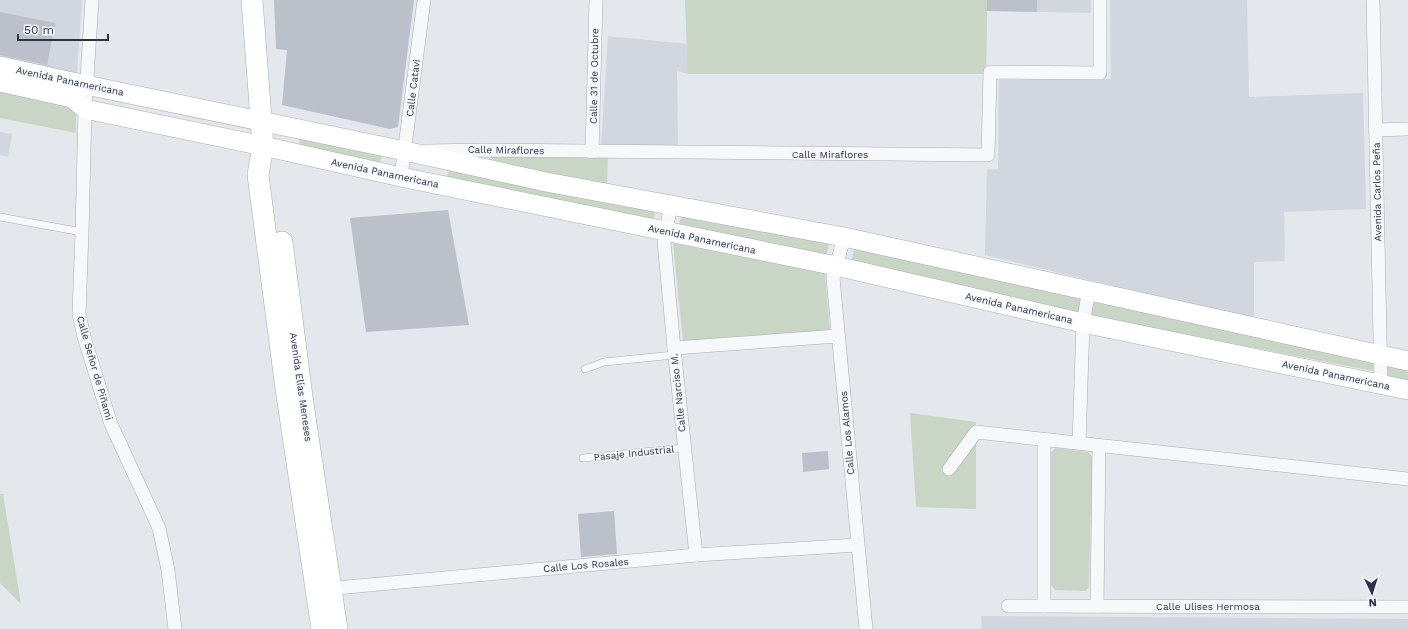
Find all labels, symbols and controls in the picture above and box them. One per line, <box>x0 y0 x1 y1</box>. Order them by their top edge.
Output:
scale bar <box>18 16 108 42</box>
text: 50 m <box>24 23 54 37</box>
street label: Calle 31 de Octubre <box>588 28 600 124</box>
street label: Calle Catavi <box>404 59 422 117</box>
street label: Avenida Panamericana <box>15 64 125 98</box>
street label: Avenida Carlos Peña <box>1371 142 1383 242</box>
street label: Calle Miraflores <box>468 144 544 156</box>
street label: Calle Miraflores <box>792 149 868 160</box>
street label: Avenida Panamericana <box>330 156 440 190</box>
street label: Avenida Panamericana <box>647 222 757 256</box>
street label: Avenida Panamericana <box>964 290 1074 326</box>
street label: Calle Señor de Piñami <box>75 315 115 421</box>
street label: Avenida Elías Meneses <box>288 332 314 442</box>
street label: Calle Narciso M. <box>668 353 688 433</box>
street label: Avenida Panamericana <box>1281 358 1391 392</box>
street label: Calle Los Alamos <box>838 391 856 475</box>
street label: Pasaje Industrial <box>593 443 675 463</box>
street label: Calle Los Rosales <box>543 556 629 574</box>
north arrow <box>1352 573 1392 613</box>
text: N <box>1368 596 1377 609</box>
street label: Calle Ulises Hermosa <box>1156 601 1260 612</box>

